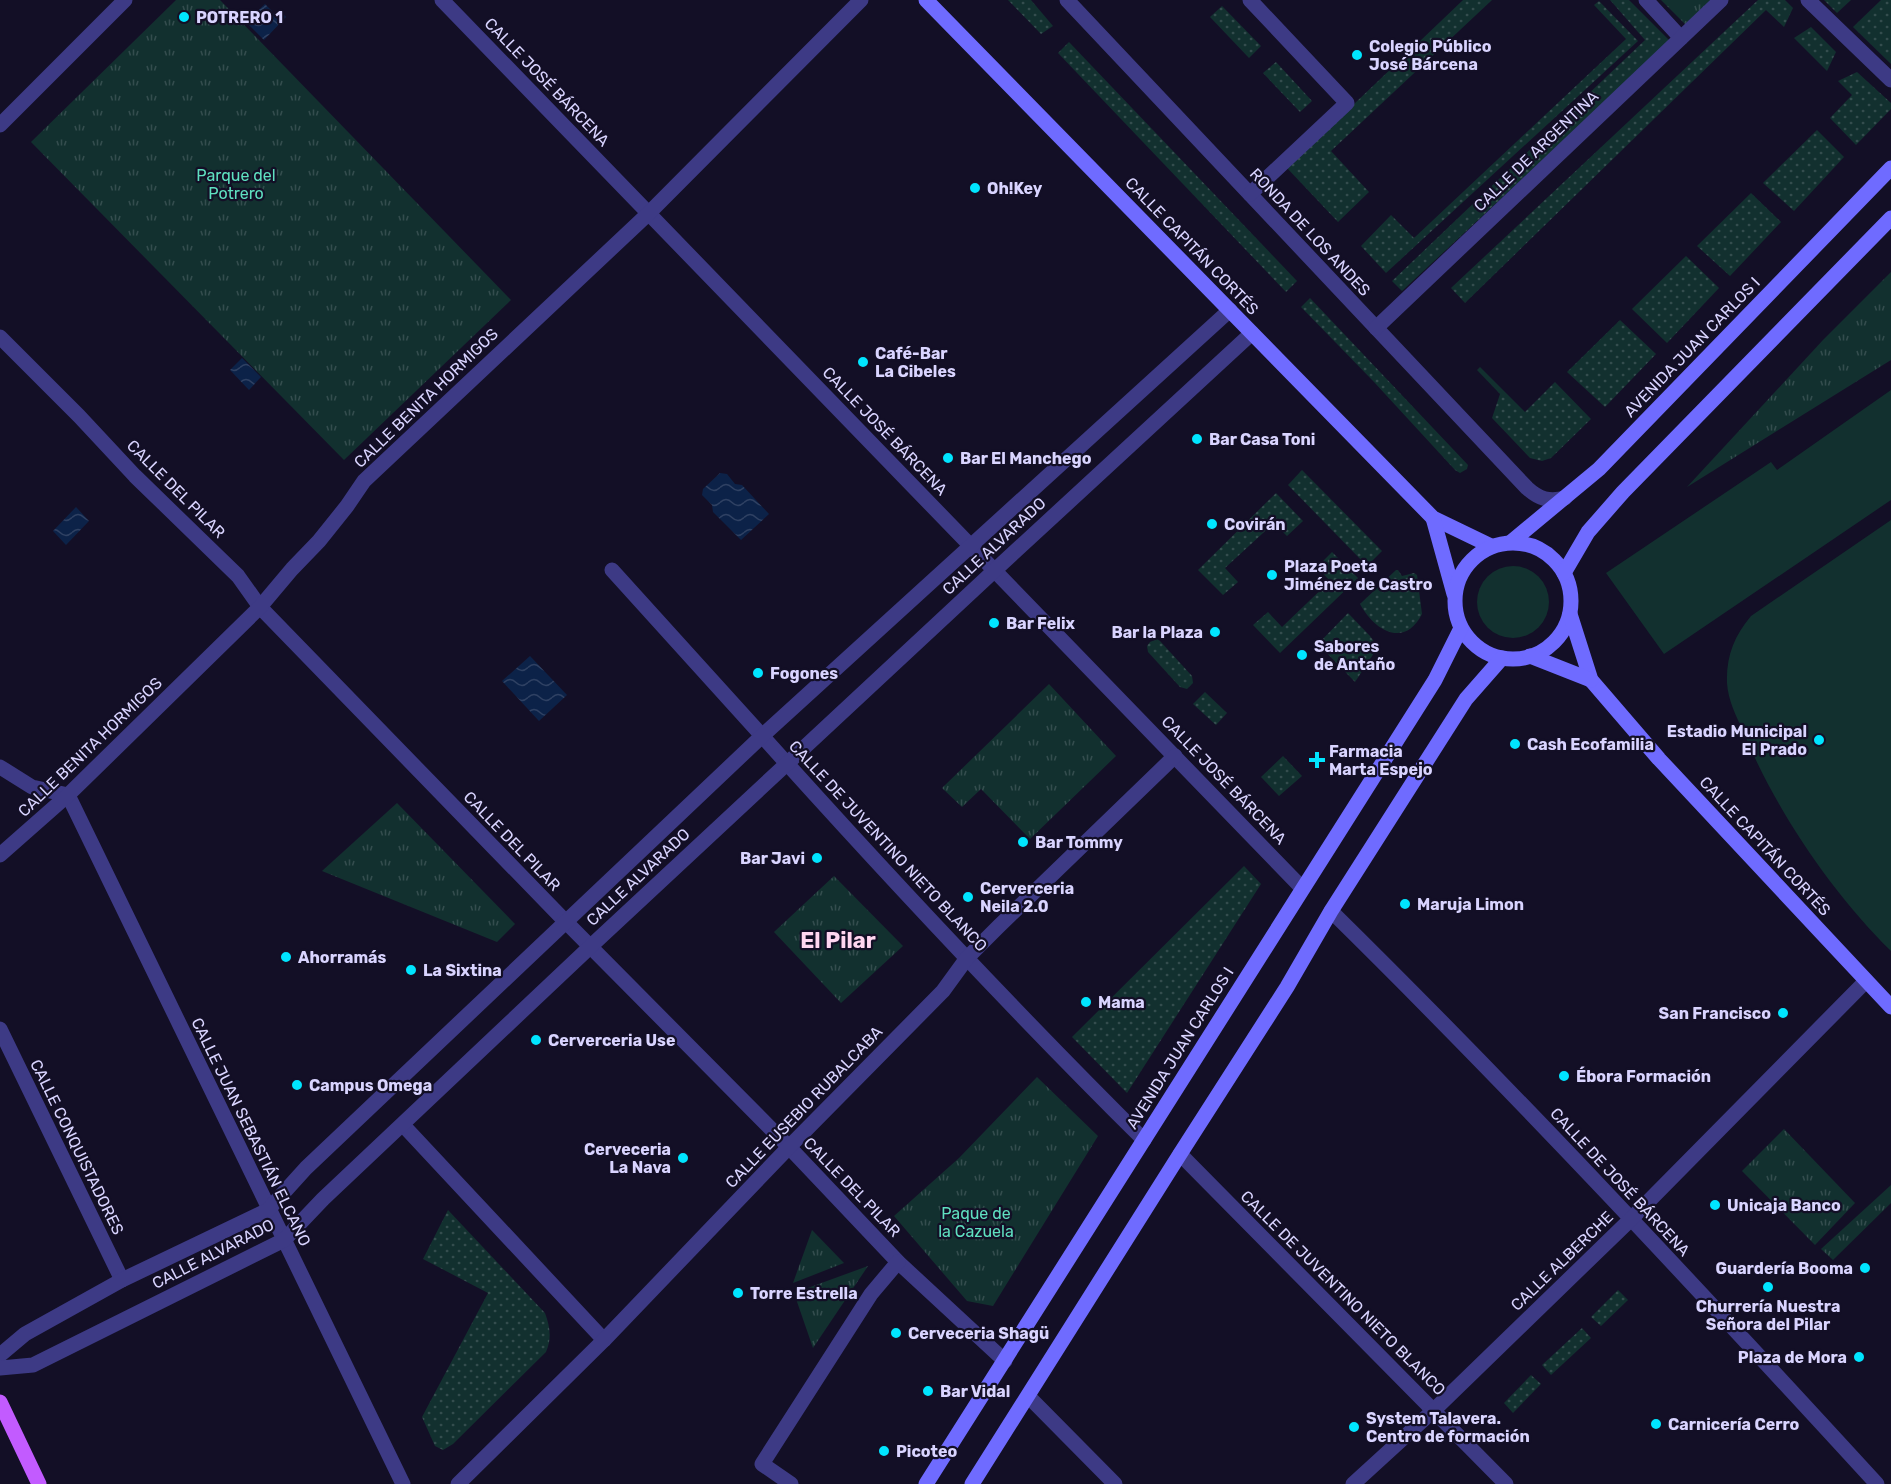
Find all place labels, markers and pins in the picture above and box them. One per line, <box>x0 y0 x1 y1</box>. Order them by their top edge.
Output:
place label: POTRERO 1 <box>196 8 283 27</box>
marker: POTRERO 1 <box>177 10 191 24</box>
place label: Colegio Público José Bárcena <box>1369 37 1492 74</box>
marker: Colegio Público José Bárcena <box>1350 48 1364 62</box>
place label: Oh!Key <box>987 179 1043 198</box>
marker: Oh!Key <box>968 181 982 195</box>
place label: Café-Bar La Cibeles <box>875 344 956 381</box>
marker: Café-Bar La Cibeles <box>856 355 870 369</box>
place label: Bar Casa Toni <box>1209 430 1315 449</box>
marker: Bar Casa Toni <box>1190 432 1204 446</box>
place label: Bar El Manchego <box>960 449 1092 468</box>
marker: Bar El Manchego <box>941 451 955 465</box>
place label: Covirán <box>1224 515 1286 534</box>
marker: Covirán <box>1205 517 1219 531</box>
place label: Plaza Poeta Jiménez de Castro <box>1284 557 1433 594</box>
marker: Plaza Poeta Jiménez de Castro <box>1265 568 1279 582</box>
place label: Bar Felix <box>1006 614 1075 633</box>
marker: Bar Felix <box>987 616 1001 630</box>
place label: Bar la Plaza <box>1111 623 1203 642</box>
marker: Bar la Plaza <box>1208 625 1222 639</box>
place label: Sabores de Antaño <box>1314 637 1395 674</box>
marker: Sabores de Antaño <box>1295 648 1309 662</box>
place label: Fogones <box>770 664 838 683</box>
marker: Fogones <box>751 666 765 680</box>
place label: Estadio Municipal El Prado <box>1667 722 1807 759</box>
marker: Estadio Municipal El Prado <box>1812 733 1826 747</box>
place label: Cash Ecofamilia <box>1527 735 1654 754</box>
marker: Cash Ecofamilia <box>1508 737 1522 751</box>
place label: Farmacia Marta Espejo <box>1329 742 1433 779</box>
marker: Farmacia Marta Espejo <box>1310 753 1324 767</box>
place label: Bar Tommy <box>1035 833 1123 852</box>
marker: Bar Tommy <box>1016 835 1030 849</box>
place label: Bar Javi <box>740 849 805 868</box>
marker: Bar Javi <box>810 851 824 865</box>
place label: Cerverceria Neila 2.0 <box>980 879 1074 916</box>
marker: Cerverceria Neila 2.0 <box>961 890 975 904</box>
place label: Maruja Limon <box>1417 895 1524 914</box>
marker: Maruja Limon <box>1398 897 1412 911</box>
place label: Ahorramás <box>298 948 387 967</box>
marker: Ahorramás <box>279 950 293 964</box>
place label: La Sixtina <box>423 961 502 980</box>
marker: La Sixtina <box>404 963 418 977</box>
place label: Mama <box>1098 993 1145 1012</box>
marker: Mama <box>1079 995 1093 1009</box>
place label: San Francisco <box>1659 1004 1771 1023</box>
marker: San Francisco <box>1776 1006 1790 1020</box>
place label: Cerverceria Use <box>548 1031 675 1050</box>
marker: Cerverceria Use <box>529 1033 543 1047</box>
place label: Ébora Formación <box>1576 1066 1711 1086</box>
marker: Ébora Formación <box>1557 1069 1571 1083</box>
place label: Campus Omega <box>309 1076 432 1095</box>
marker: Campus Omega <box>290 1078 304 1092</box>
place label: Cerveceria La Nava <box>584 1140 671 1177</box>
marker: Cerveceria La Nava <box>676 1151 690 1165</box>
place label: Unicaja Banco <box>1727 1196 1841 1215</box>
marker: Unicaja Banco <box>1708 1198 1722 1212</box>
place label: Guardería Booma <box>1715 1259 1853 1278</box>
marker: Guardería Booma <box>1858 1261 1872 1275</box>
marker: Churrería Nuestra Señora del Pilar <box>1761 1280 1775 1294</box>
place label: Torre Estrella <box>750 1284 858 1303</box>
marker: Torre Estrella <box>731 1286 745 1300</box>
place label: Churrería Nuestra Señora del Pilar <box>1696 1297 1840 1334</box>
place label: Cerveceria Shagü <box>908 1324 1049 1343</box>
marker: Cerveceria Shagü <box>889 1326 903 1340</box>
place label: Plaza de Mora <box>1738 1348 1847 1367</box>
marker: Plaza de Mora <box>1852 1350 1866 1364</box>
place label: Bar Vidal <box>940 1382 1010 1401</box>
marker: Bar Vidal <box>921 1384 935 1398</box>
place label: System Talavera. Centro de formación <box>1366 1409 1530 1446</box>
place label: Carnicería Cerro <box>1668 1415 1800 1434</box>
marker: Carnicería Cerro <box>1649 1417 1663 1431</box>
marker: System Talavera. Centro de formación <box>1347 1420 1361 1434</box>
place label: Picoteo <box>896 1442 958 1461</box>
marker: Picoteo <box>877 1444 891 1458</box>

